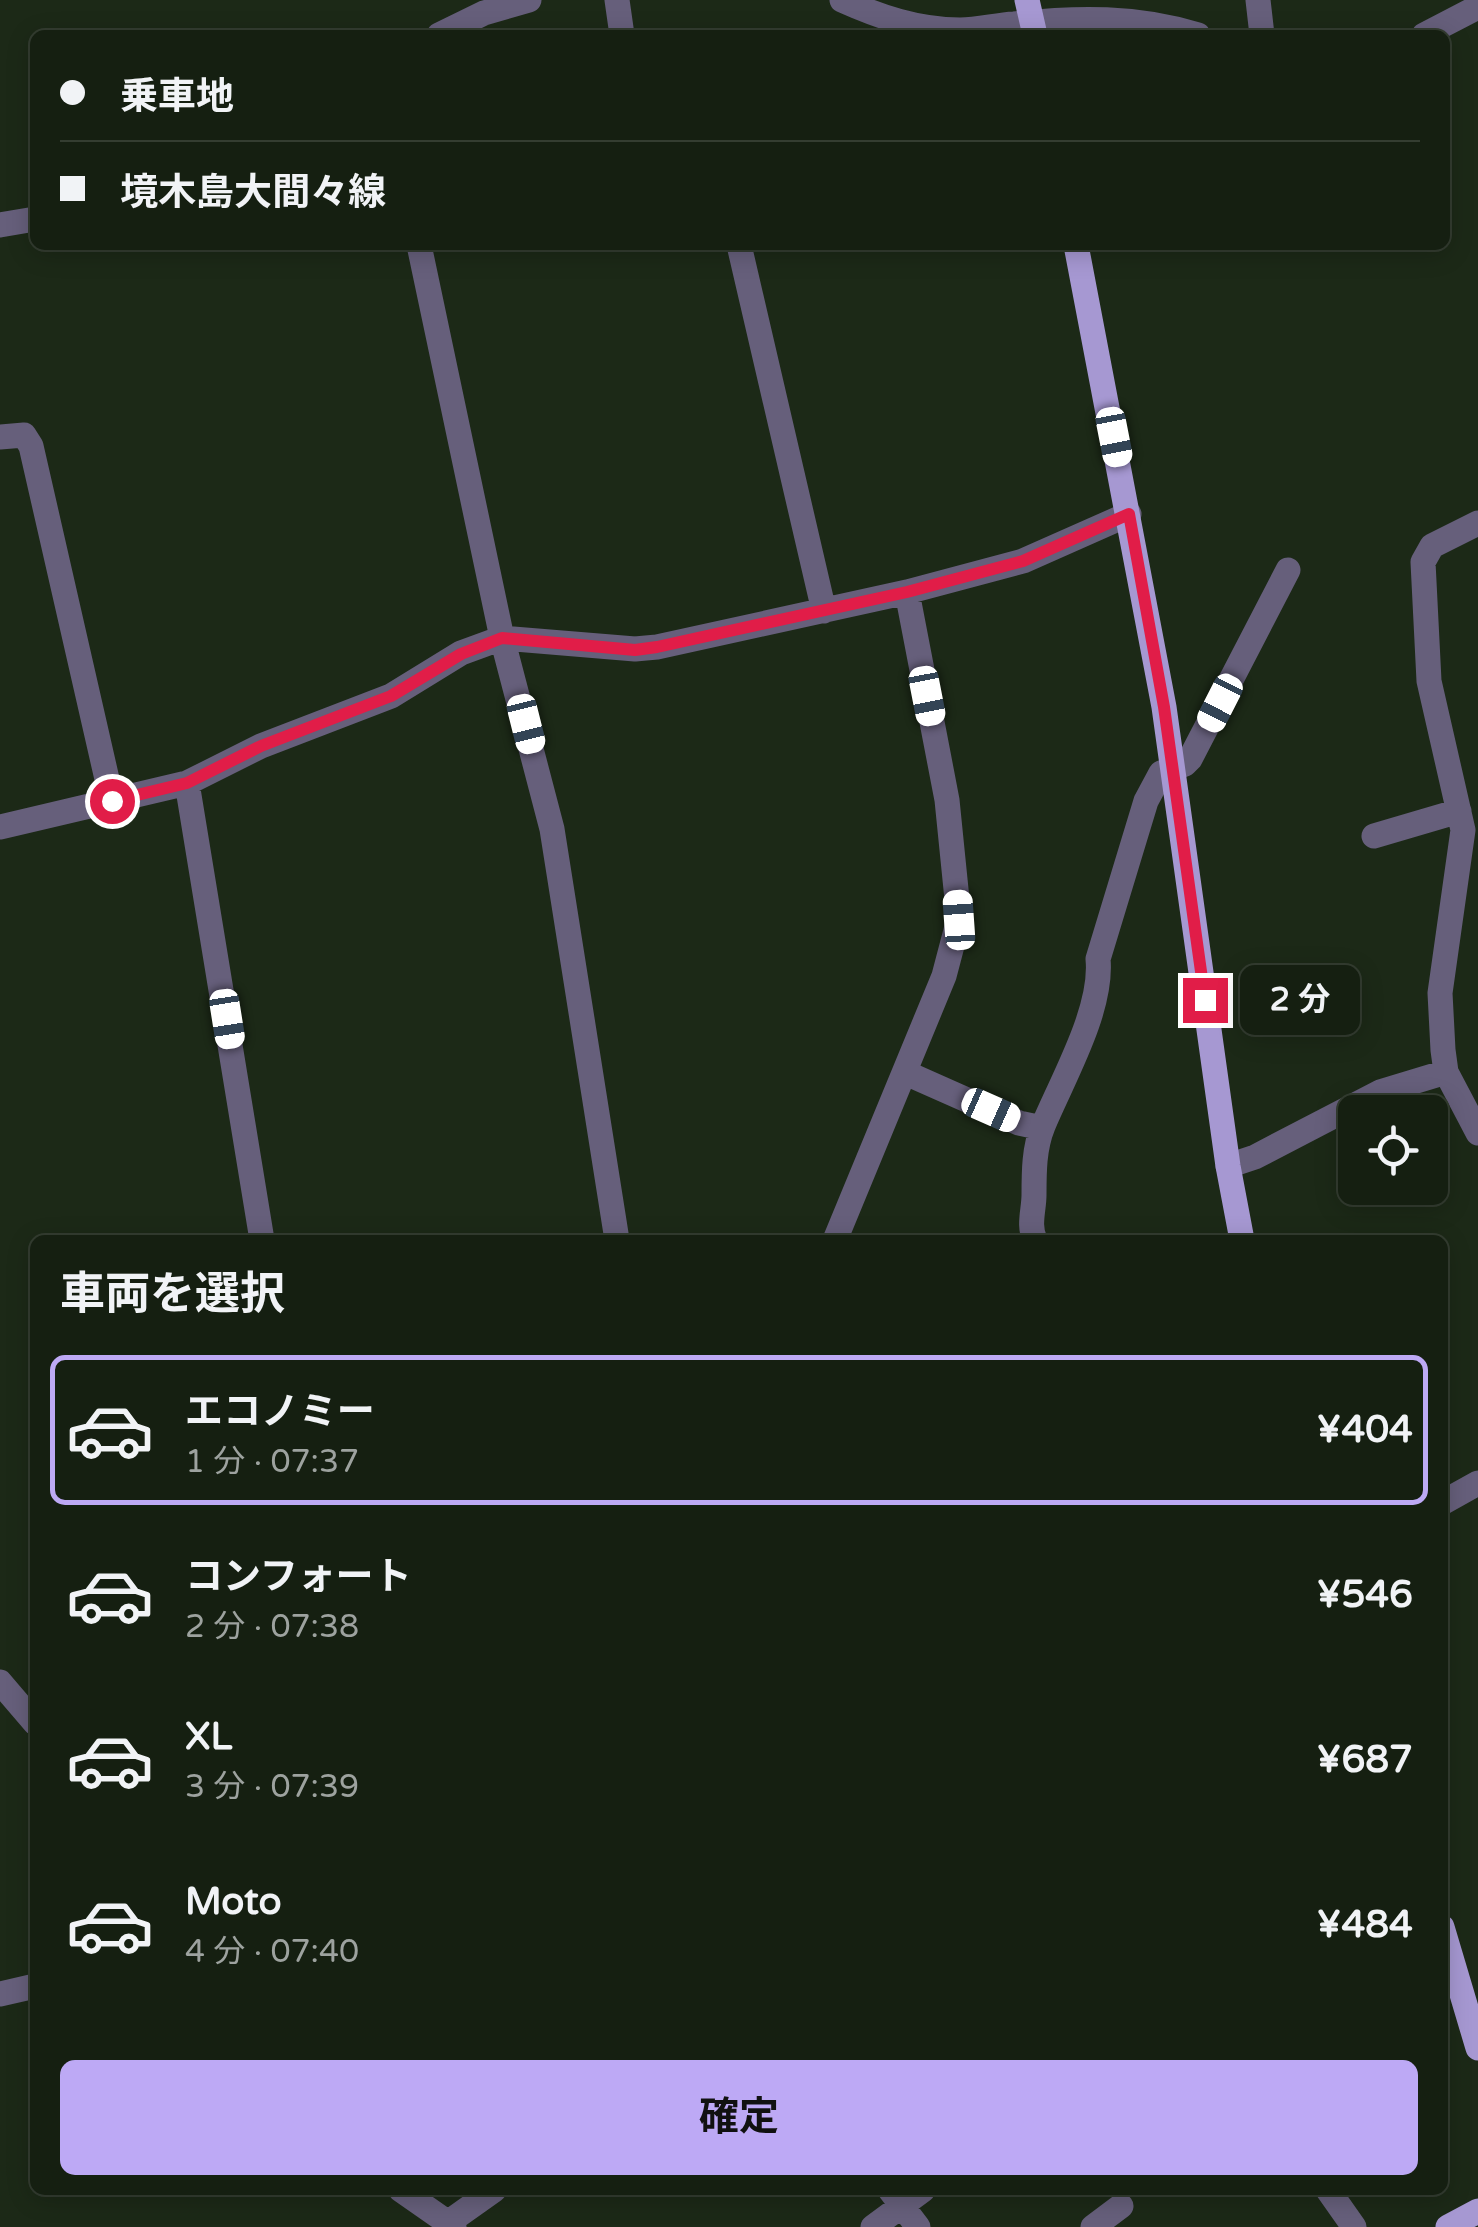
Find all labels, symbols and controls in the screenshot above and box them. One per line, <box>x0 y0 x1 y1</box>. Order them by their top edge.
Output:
text: 乗車地 <box>120 74 234 120</box>
text: 境木島大間々線 <box>120 170 386 216</box>
car <box>1094 405 1134 469</box>
car <box>907 664 947 728</box>
car <box>1193 669 1247 737</box>
car <box>504 691 548 757</box>
route start <box>90 779 135 824</box>
car <box>942 889 976 951</box>
callout: 2 分 <box>1240 965 1360 1035</box>
route end <box>1183 978 1228 1023</box>
text: 2 分 <box>1270 981 1330 1019</box>
car <box>207 987 247 1051</box>
car <box>957 1084 1025 1136</box>
map controls <box>1338 1095 1448 1205</box>
button: locate <box>1338 1095 1448 1205</box>
text: 車両を選択 <box>60 1268 285 1322</box>
icon: car <box>65 1385 155 1475</box>
text: エコノミー <box>185 1389 375 1435</box>
text: ¥404 <box>1316 1407 1413 1453</box>
text: 1 分 · 07:37 <box>185 1443 359 1481</box>
icon: car <box>65 1550 155 1640</box>
text: コンフォート <box>185 1554 412 1600</box>
text: ¥546 <box>1316 1572 1413 1618</box>
text: 2 分 · 07:38 <box>185 1608 359 1646</box>
text: XL <box>185 1714 232 1760</box>
icon: car <box>65 1715 155 1805</box>
text: ¥687 <box>1316 1737 1413 1783</box>
text: 3 分 · 07:39 <box>185 1768 359 1806</box>
text: Moto <box>185 1879 281 1925</box>
icon: car <box>65 1880 155 1970</box>
text: ¥484 <box>1316 1902 1413 1948</box>
text: 4 分 · 07:40 <box>185 1933 359 1971</box>
button: 確定 <box>60 2060 1418 2175</box>

